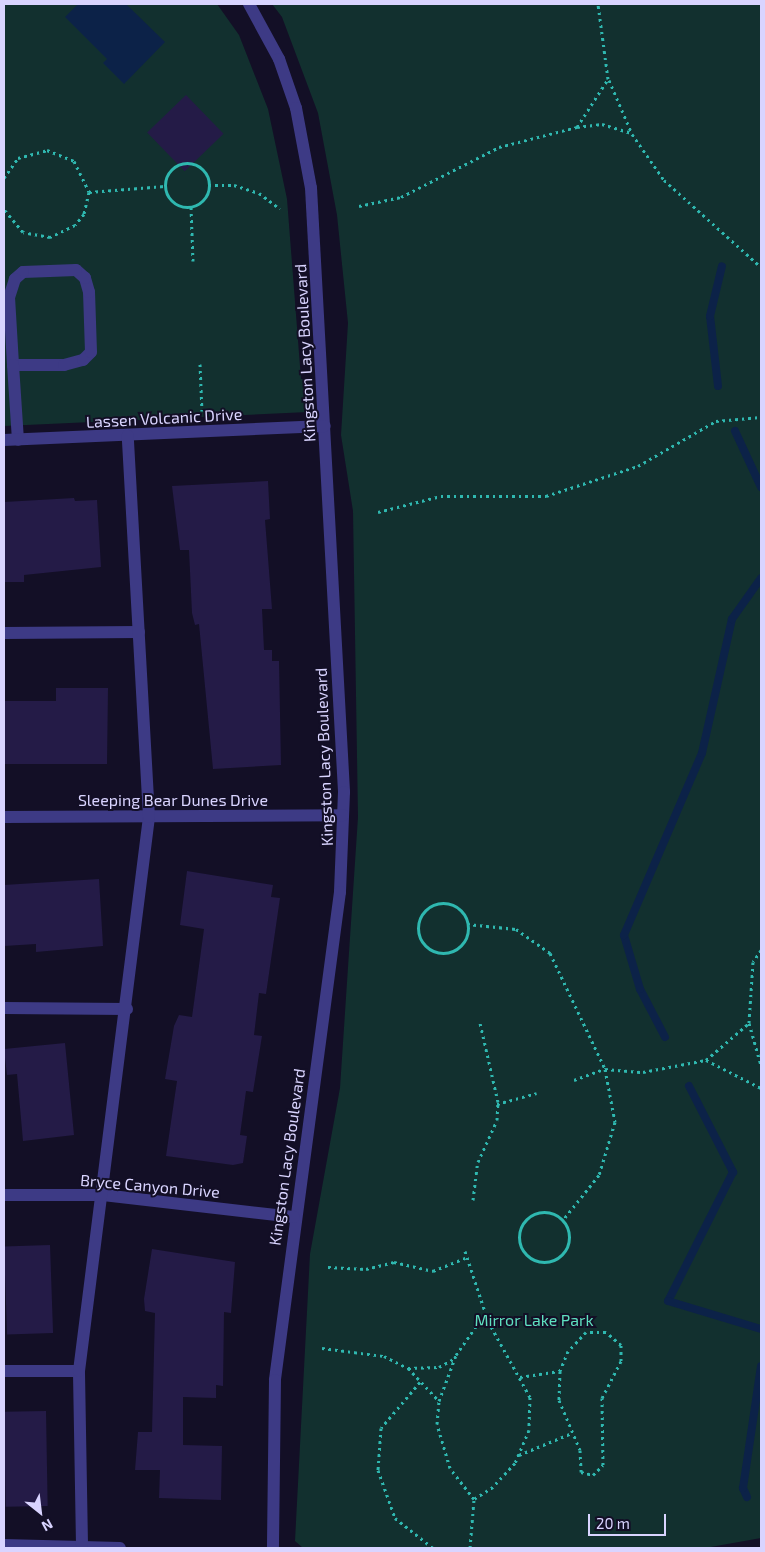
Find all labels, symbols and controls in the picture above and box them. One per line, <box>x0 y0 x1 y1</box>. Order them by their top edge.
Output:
street label: Kingston Lacy Boulevard <box>291 263 319 443</box>
street label: Lassen Volcanic Drive <box>85 404 243 432</box>
street label: Kingston Lacy Boulevard <box>311 667 337 847</box>
street label: Sleeping Bear Dunes Drive <box>78 790 268 810</box>
street label: Kingston Lacy Boulevard <box>265 1067 309 1247</box>
street label: Bryce Canyon Drive <box>79 1170 221 1202</box>
park label: Mirror Lake Park <box>474 1310 594 1330</box>
north arrow <box>15 1487 65 1537</box>
scale bar <box>590 1504 668 1536</box>
text: 20 m <box>596 1514 630 1532</box>
text: N <box>39 1516 56 1535</box>

